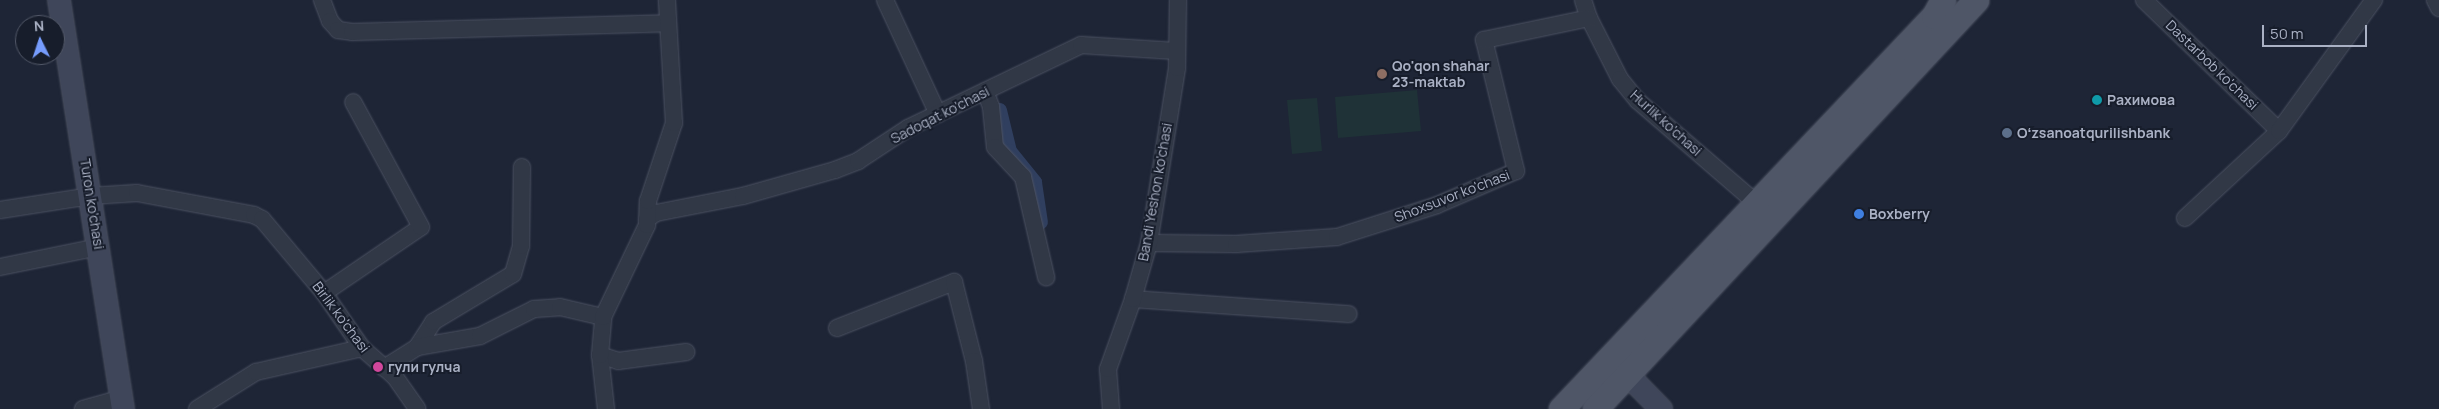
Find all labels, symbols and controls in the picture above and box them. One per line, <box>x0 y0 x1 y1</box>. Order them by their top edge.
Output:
north arrow <box>15 15 65 65</box>
scale bar <box>2264 15 2369 47</box>
text: N <box>33 16 45 35</box>
street label: Dastarbob ko'chasi <box>2162 17 2262 113</box>
text: 50 m <box>2270 23 2304 44</box>
place label: Qo'qon shahar 23-maktab <box>1392 58 1490 90</box>
marker: Qo'qon shahar 23-maktab <box>1376 68 1388 80</box>
street label: Sadoqat ko'chasi <box>888 83 992 147</box>
street label: Hurlik ko'chasi <box>1627 87 1705 159</box>
place label: Рахимова <box>2107 92 2175 108</box>
marker: Рахимова <box>2091 94 2103 106</box>
street label: Bandi Yeshon ko'chasi <box>1135 122 1175 262</box>
place label: Oʻzsanoatqurilishbank <box>2017 125 2170 141</box>
marker: Oʻzsanoatqurilishbank <box>2001 127 2013 139</box>
street label: Turon ko'chasi <box>77 158 107 250</box>
street label: Shoxsuvor ko'chasi <box>1392 166 1512 226</box>
place label: Boxberry <box>1869 206 1930 222</box>
marker: Boxberry <box>1853 208 1865 220</box>
street label: Birlik ko'chasi <box>309 278 373 356</box>
place label: гули гулча <box>388 359 460 375</box>
marker: гули гулча <box>372 361 384 373</box>

